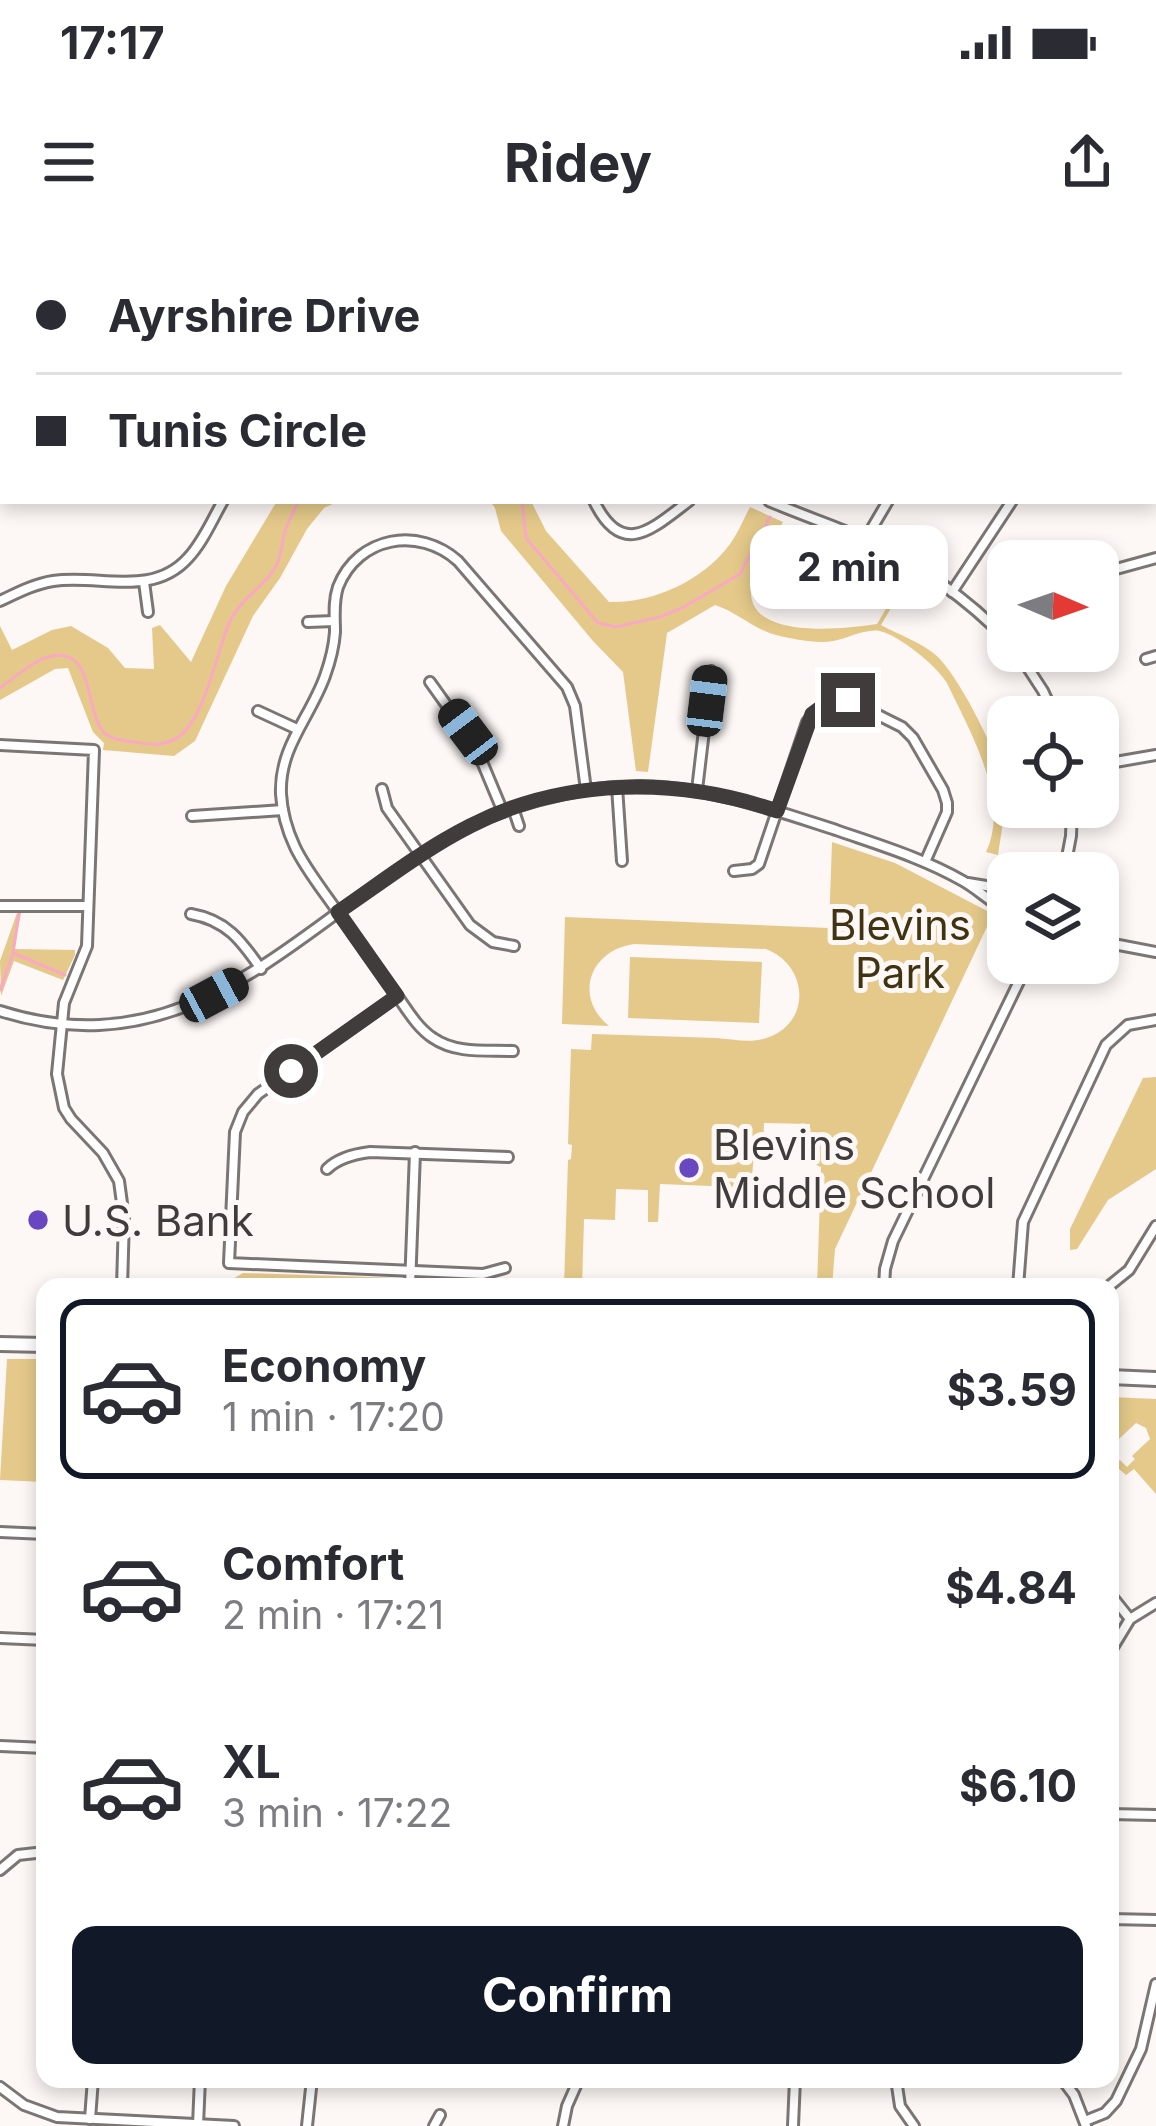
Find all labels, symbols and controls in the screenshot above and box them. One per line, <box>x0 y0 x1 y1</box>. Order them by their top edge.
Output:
text: 17:17 <box>60 15 165 70</box>
icon: menu <box>36 129 102 195</box>
icon: share <box>1054 129 1120 195</box>
text: Ridey <box>504 130 652 195</box>
text: Ayrshire Drive <box>108 288 420 343</box>
text: Tunis Circle <box>108 403 367 458</box>
callout: 2 min <box>749 526 947 610</box>
north arrow <box>987 540 1119 672</box>
map controls <box>987 540 1119 984</box>
text: 2 min <box>797 543 901 590</box>
car <box>685 663 729 739</box>
route end <box>821 673 875 727</box>
car <box>432 692 504 772</box>
button: locate <box>987 696 1119 828</box>
button: layers <box>987 852 1119 984</box>
park label: Blevins Park <box>829 899 971 998</box>
car <box>174 962 254 1028</box>
route start <box>264 1044 318 1098</box>
place label: Blevins Middle School <box>713 1119 995 1218</box>
marker: Blevins Middle School <box>676 1155 702 1181</box>
place label: U.S. Bank <box>62 1195 254 1246</box>
marker: U.S. Bank <box>25 1207 51 1233</box>
icon: car <box>78 1335 186 1443</box>
text: Economy <box>222 1338 426 1393</box>
text: $3.59 <box>947 1362 1077 1417</box>
text: 1 min · 17:20 <box>222 1393 445 1440</box>
icon: car <box>78 1533 186 1641</box>
text: Comfort <box>222 1536 404 1591</box>
text: $4.84 <box>945 1560 1077 1615</box>
text: 2 min · 17:21 <box>222 1591 444 1638</box>
icon: car <box>78 1731 186 1839</box>
text: XL <box>222 1734 281 1789</box>
text: $6.10 <box>959 1758 1077 1813</box>
text: 3 min · 17:22 <box>222 1789 452 1836</box>
button: Confirm <box>72 1926 1083 2064</box>

